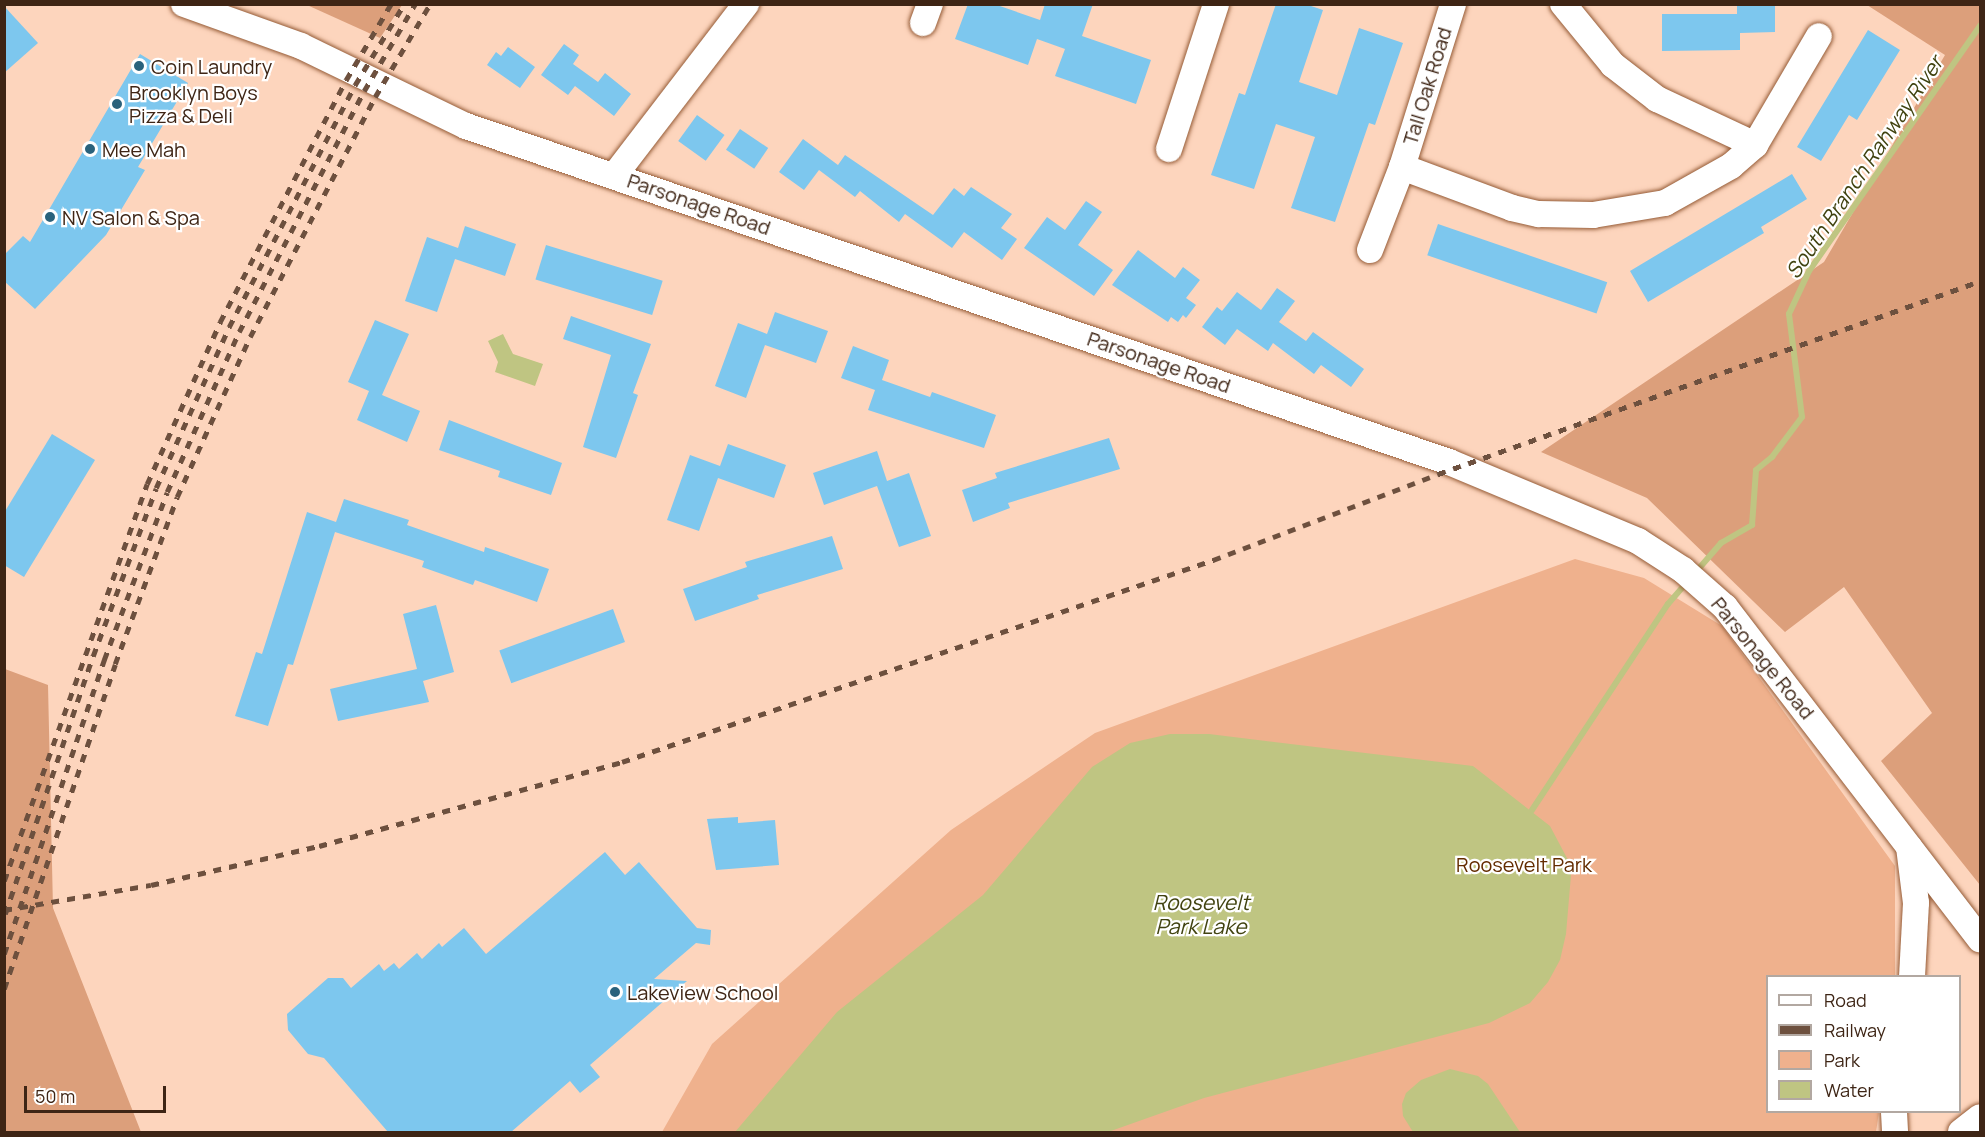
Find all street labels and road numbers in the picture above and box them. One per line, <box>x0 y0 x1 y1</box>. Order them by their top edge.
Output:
street label: Tall Oak Road <box>1398 24 1456 148</box>
street label: Parsonage Road <box>624 168 774 240</box>
street label: Parsonage Road <box>1084 326 1234 398</box>
street label: Parsonage Road <box>1707 592 1819 724</box>

